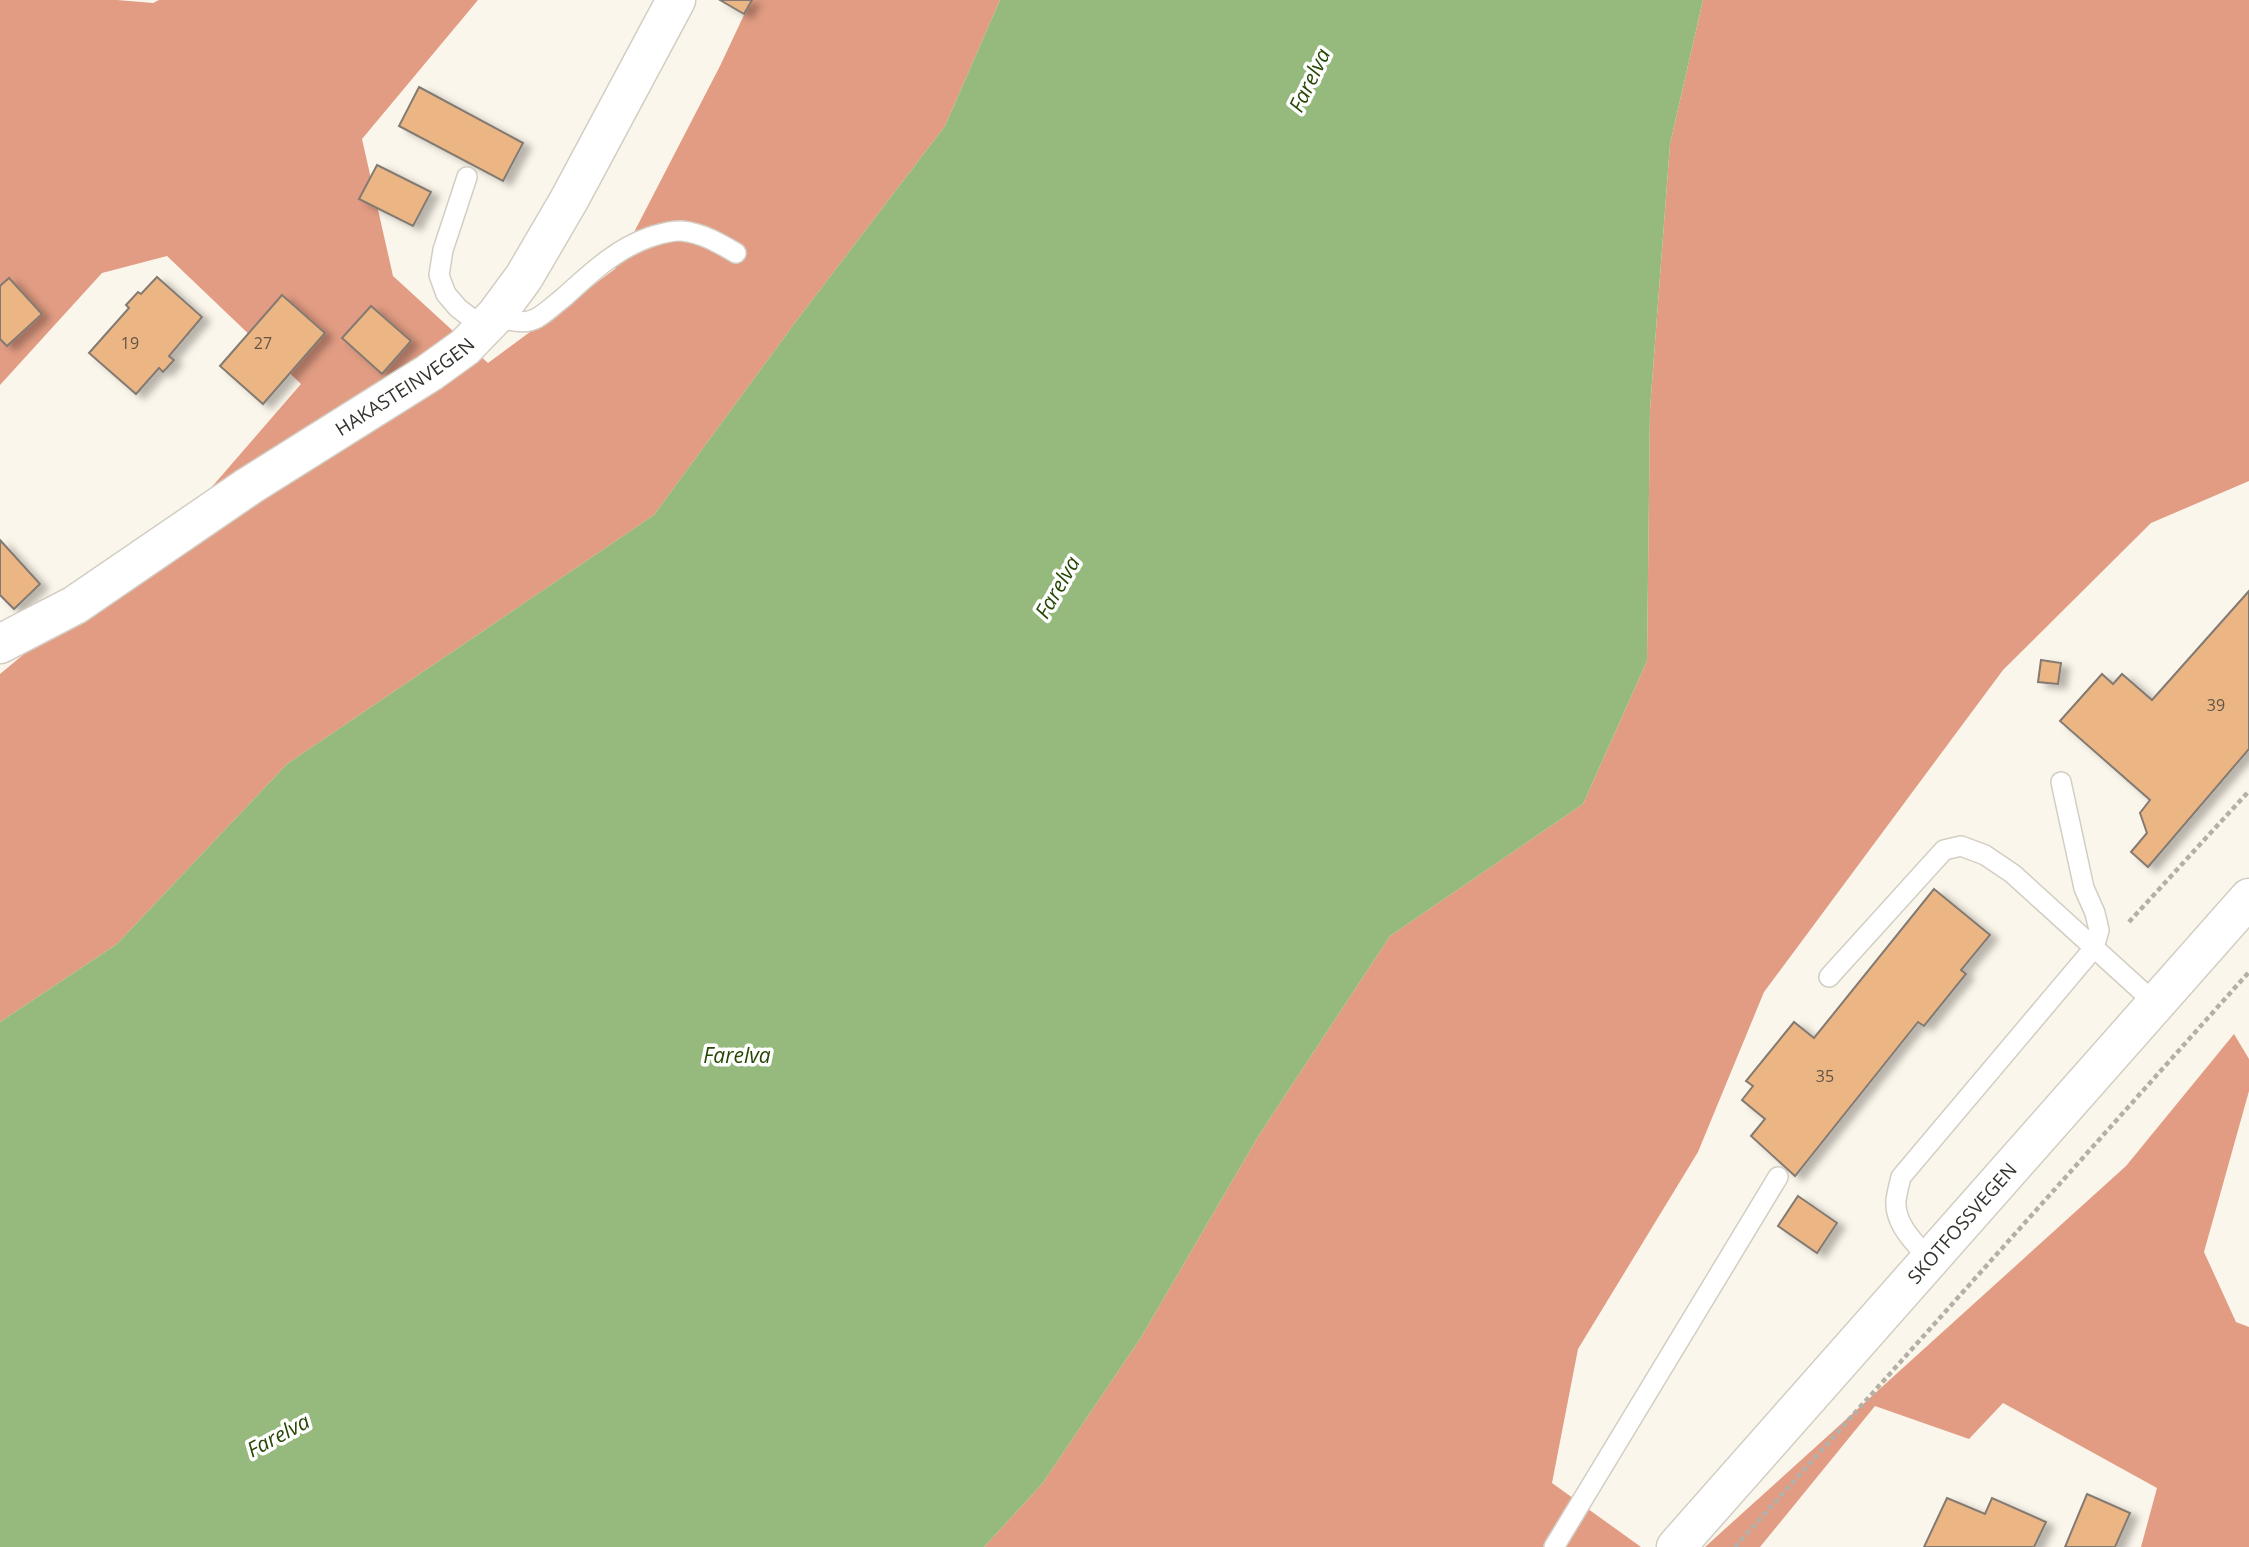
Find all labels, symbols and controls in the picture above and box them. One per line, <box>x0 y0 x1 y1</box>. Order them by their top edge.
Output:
water label: Farelva <box>1282 43 1336 116</box>
house number: 19 <box>121 332 139 354</box>
house number: 27 <box>254 332 272 354</box>
street label: HAKASTEINVEGEN <box>330 332 480 442</box>
water label: Farelva <box>1028 551 1086 623</box>
house number: 39 <box>2207 694 2225 716</box>
water label: Farelva <box>703 1041 771 1069</box>
house number: 35 <box>1816 1065 1834 1087</box>
street label: SKOTFOSSVEGEN <box>1901 1157 2022 1289</box>
water label: Farelva <box>242 1407 314 1463</box>

